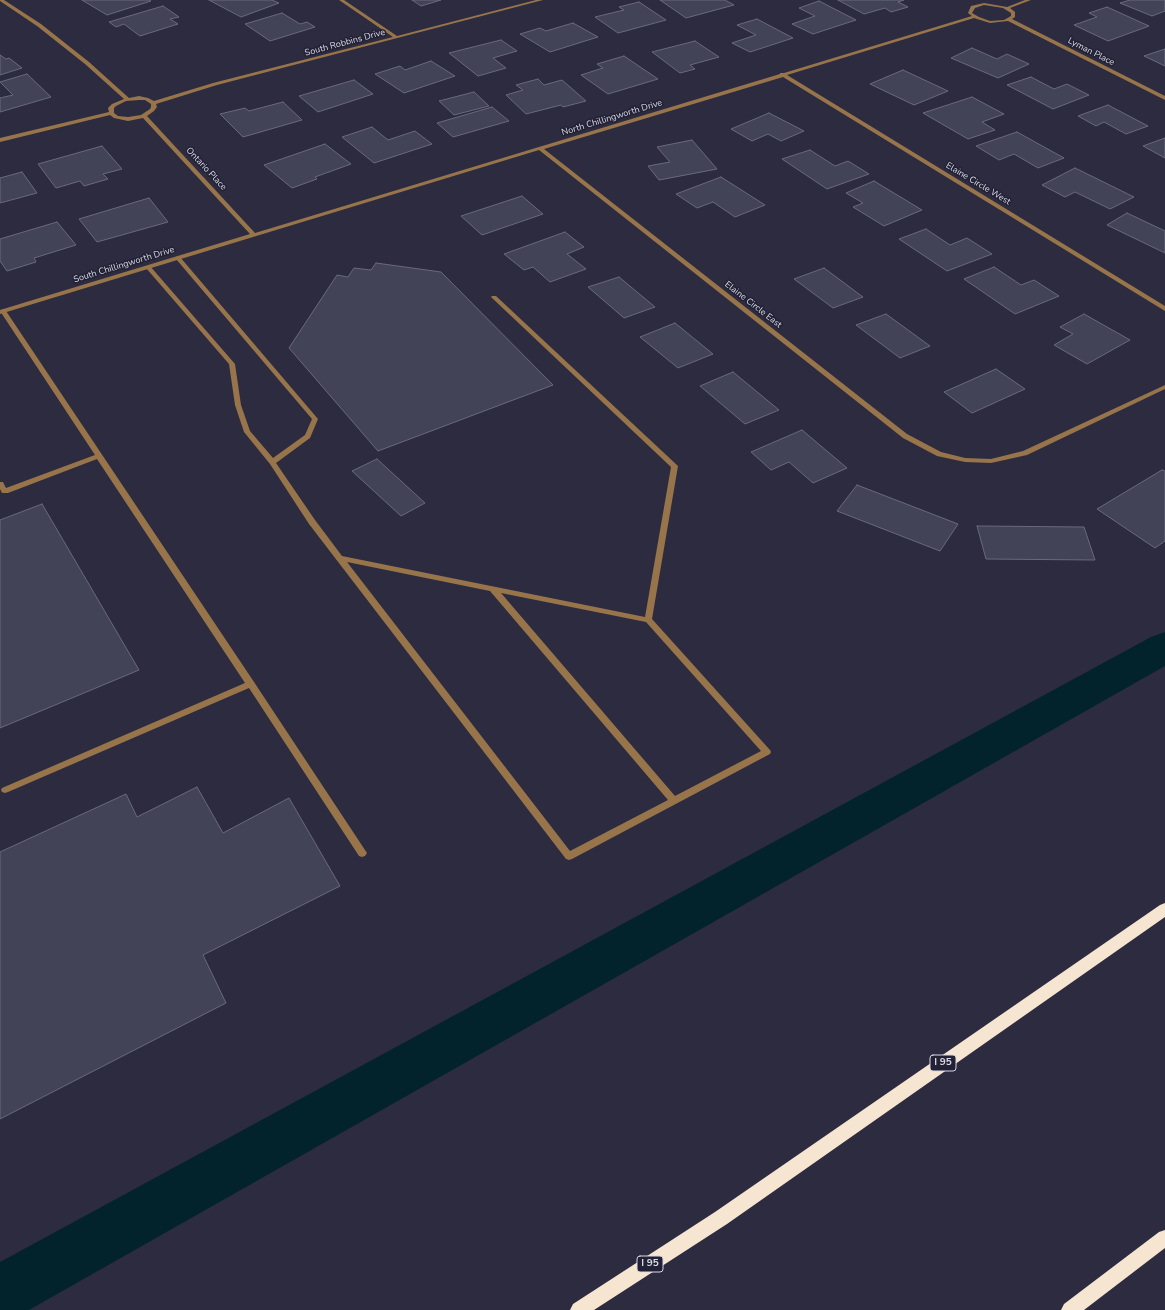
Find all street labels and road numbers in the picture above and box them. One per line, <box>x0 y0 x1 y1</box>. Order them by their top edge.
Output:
street label: South Robbins Drive <box>304 27 386 59</box>
street label: Lyman Place <box>1066 36 1116 68</box>
street label: North Chillingworth Drive <box>560 98 664 138</box>
street label: Ontario Place <box>183 145 229 193</box>
street label: Elaine Circle West <box>944 160 1012 208</box>
street label: South Chillingworth Drive <box>72 244 176 286</box>
street label: Elaine Circle East <box>722 279 784 331</box>
road number: I 95 <box>930 1055 956 1071</box>
road number: I 95 <box>637 1256 663 1272</box>

